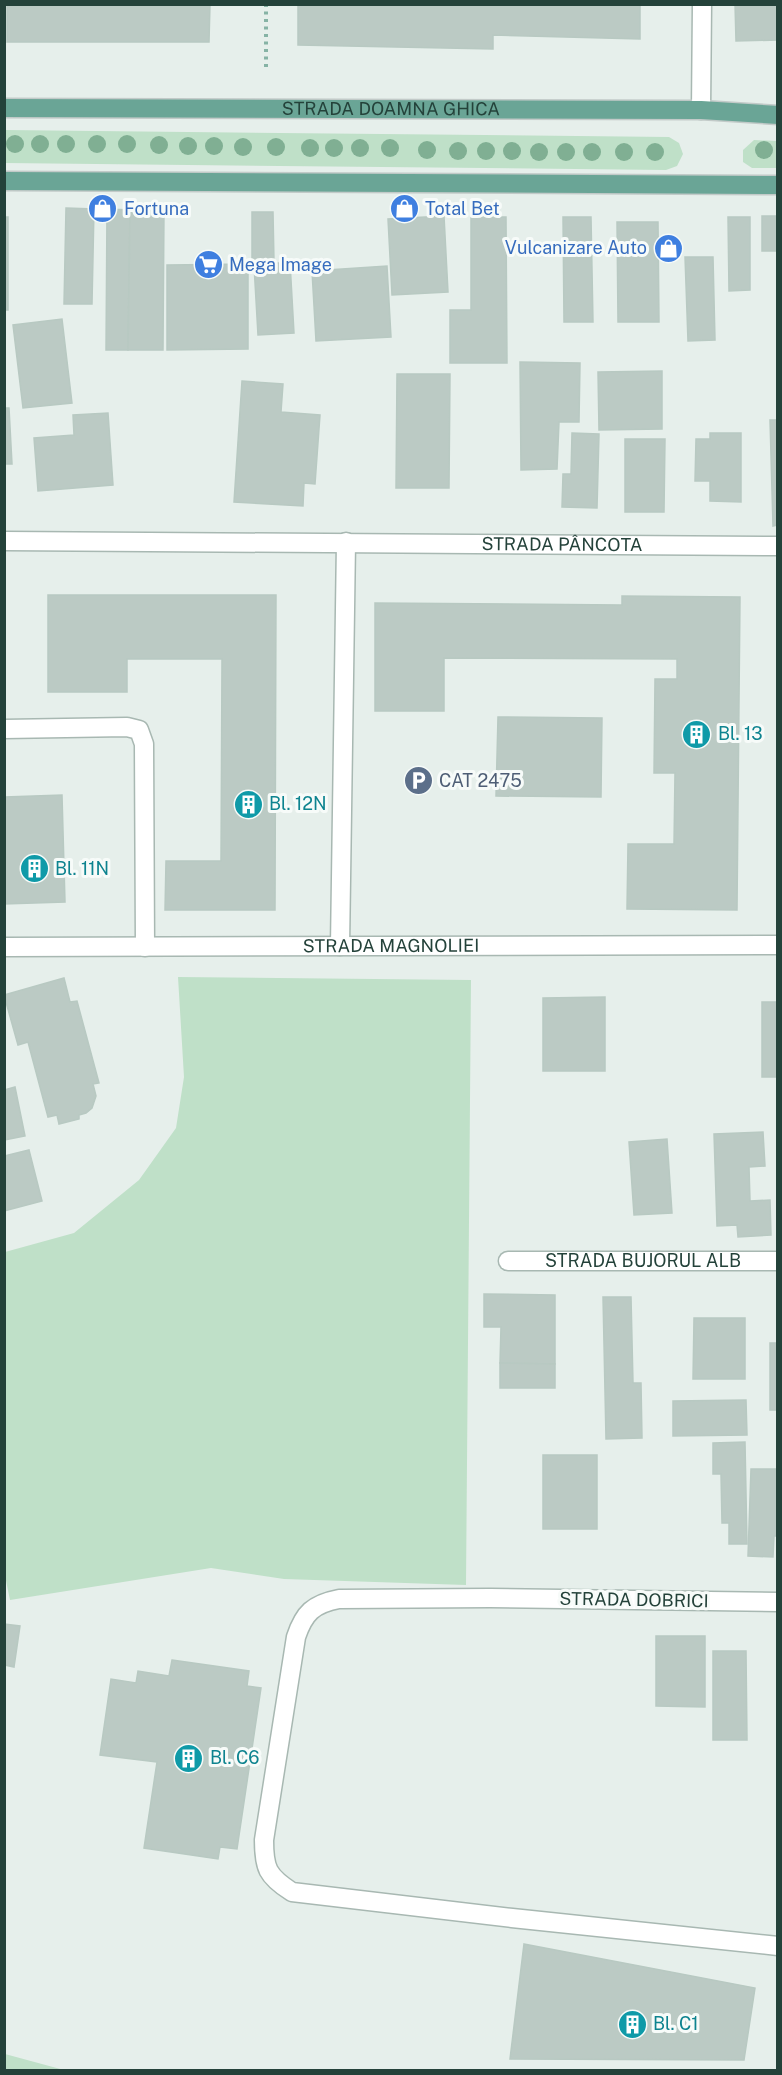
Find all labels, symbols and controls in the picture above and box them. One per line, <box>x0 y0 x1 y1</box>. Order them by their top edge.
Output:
street label: STRADA DOAMNA GHICA <box>282 98 500 119</box>
shop icon: Fortuna <box>87 193 119 225</box>
shop icon: Total Bet <box>388 193 420 225</box>
place label: Fortuna <box>124 198 189 219</box>
place label: Total Bet <box>425 198 500 219</box>
shop icon: Vulcanizare Auto <box>652 232 684 264</box>
place label: Vulcanizare Auto <box>505 237 647 258</box>
supermarket icon: Mega Image <box>192 249 224 281</box>
place label: Mega Image <box>229 254 332 275</box>
street label: STRADA PÂNCOTA <box>481 533 643 555</box>
building icon: Bl. 13 <box>681 718 713 750</box>
place label: Bl. 13 <box>718 723 763 744</box>
parking icon: CAT 2475 <box>402 765 434 797</box>
place label: CAT 2475 <box>439 770 522 791</box>
building icon: Bl. 12N <box>232 788 264 820</box>
place label: Bl. 12N <box>269 793 327 814</box>
building icon: Bl. 11N <box>18 853 50 885</box>
place label: Bl. 11N <box>55 858 109 879</box>
street label: STRADA MAGNOLIEI <box>303 935 479 956</box>
street label: STRADA BUJORUL ALB <box>545 1250 741 1271</box>
street label: STRADA DOBRICI <box>559 1588 709 1611</box>
building icon: Bl. C6 <box>173 1742 205 1774</box>
place label: Bl. C6 <box>210 1747 260 1768</box>
building icon: Bl. C1 <box>616 2008 648 2040</box>
place label: Bl. C1 <box>653 2013 699 2034</box>

